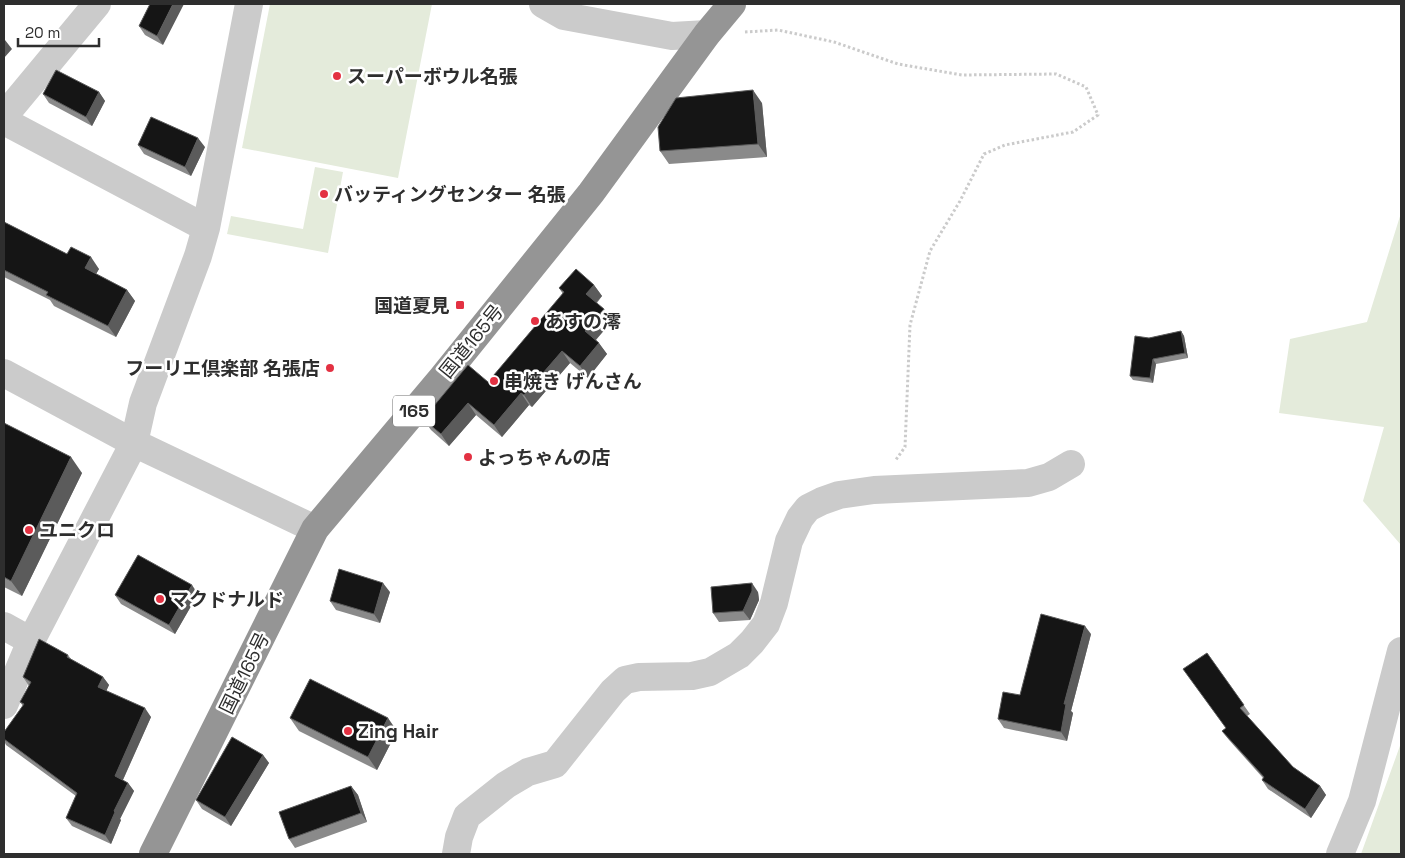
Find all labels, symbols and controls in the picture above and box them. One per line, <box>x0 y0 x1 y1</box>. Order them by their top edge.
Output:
scale bar <box>18 15 99 47</box>
text: 20 m <box>25 23 60 42</box>
place label: スーパーボウル名張 <box>347 64 518 89</box>
marker: スーパーボウル名張 <box>331 70 343 82</box>
place label: バッティングセンター 名張 <box>334 182 566 207</box>
marker: バッティングセンター 名張 <box>318 188 330 200</box>
place label: 国道夏見 <box>374 293 450 318</box>
street label: 国道165号 <box>434 299 509 383</box>
marker: 国道夏見 <box>454 299 466 311</box>
place label: あすの澪 <box>545 309 621 334</box>
marker: あすの澪 <box>529 315 541 327</box>
place label: フーリエ倶楽部 名張店 <box>125 356 320 381</box>
marker: フーリエ倶楽部 名張店 <box>324 362 336 374</box>
place label: 串焼き げんさん <box>504 369 642 394</box>
marker: 串焼き げんさん <box>488 375 500 387</box>
road number: 165 <box>393 396 435 426</box>
place label: よっちゃんの店 <box>478 445 610 470</box>
marker: よっちゃんの店 <box>462 451 474 463</box>
place label: ユニクロ <box>39 518 115 543</box>
marker: ユニクロ <box>23 524 35 536</box>
place label: マクドナルド <box>170 587 284 612</box>
marker: マクドナルド <box>154 593 166 605</box>
street label: 国道165号 <box>214 628 275 718</box>
place label: Zing Hair <box>358 719 439 744</box>
marker: Zing Hair <box>342 725 354 737</box>

